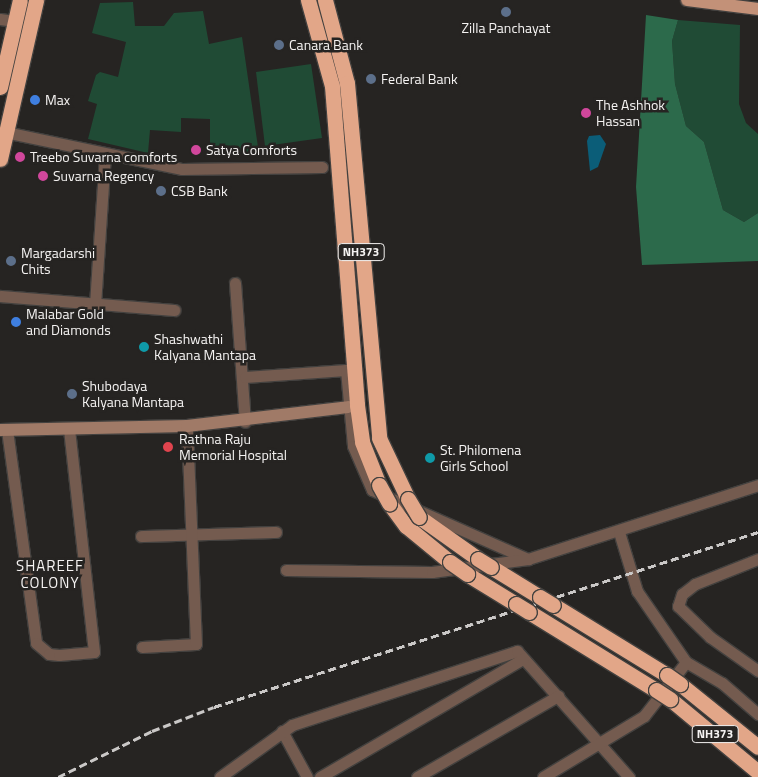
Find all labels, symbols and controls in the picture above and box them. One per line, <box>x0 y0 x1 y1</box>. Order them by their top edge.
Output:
marker: Zilla Panchayat <box>500 6 512 18</box>
place label: Zilla Panchayat <box>461 20 551 36</box>
place label: Canara Bank <box>289 37 363 53</box>
marker: Canara Bank <box>273 39 285 51</box>
place label: Federal Bank <box>381 71 458 87</box>
marker: Federal Bank <box>365 73 377 85</box>
place label: Max <box>45 92 70 108</box>
marker: Max <box>29 94 41 106</box>
place label: The Ashhok Hassan <box>596 97 665 130</box>
marker: The Ashhok Hassan <box>580 107 592 119</box>
place label: Satya Comforts <box>206 142 297 158</box>
marker: Satya Comforts <box>190 144 202 156</box>
place label: Treebo Suvarna comforts <box>30 149 177 165</box>
marker: Treebo Suvarna comforts <box>14 151 26 163</box>
place label: Suvarna Regency <box>53 168 154 184</box>
marker: Suvarna Regency <box>37 170 49 182</box>
place label: CSB Bank <box>171 183 228 199</box>
marker: CSB Bank <box>155 185 167 197</box>
road number: NH373 <box>337 242 385 262</box>
place label: Margadarshi Chits <box>21 245 95 278</box>
marker: Margadarshi Chits <box>5 255 17 267</box>
place label: Malabar Gold and Diamonds <box>26 306 111 338</box>
marker: Malabar Gold and Diamonds <box>10 316 22 328</box>
place label: Shashwathi Kalyana Mantapa <box>154 331 256 364</box>
marker: Shashwathi Kalyana Mantapa <box>138 341 150 353</box>
place label: Shubodaya Kalyana Mantapa <box>82 378 184 411</box>
marker: Shubodaya Kalyana Mantapa <box>66 388 78 400</box>
place label: Rathna Raju Memorial Hospital <box>179 431 287 464</box>
marker: Rathna Raju Memorial Hospital <box>161 440 175 454</box>
place label: St. Philomena Girls School <box>440 442 521 474</box>
marker: St. Philomena Girls School <box>424 452 436 464</box>
district label: SHAREEF COLONY <box>15 556 85 591</box>
road number: NH373 <box>691 724 739 744</box>

